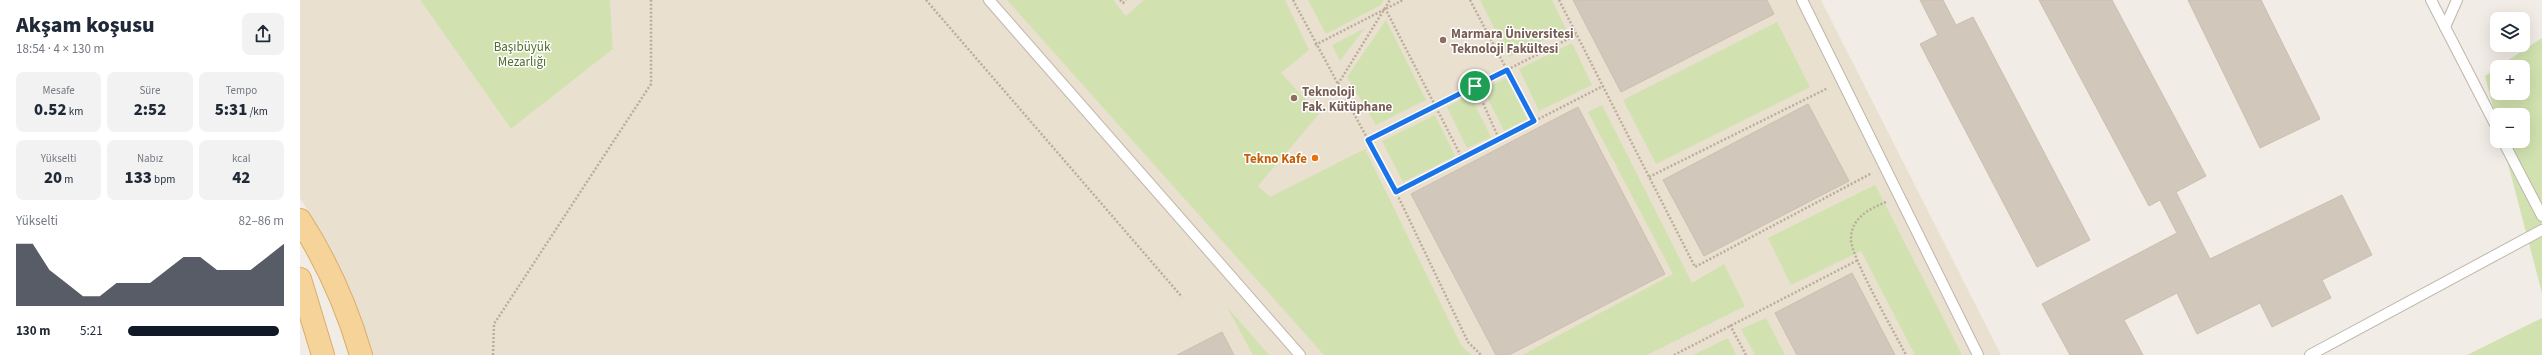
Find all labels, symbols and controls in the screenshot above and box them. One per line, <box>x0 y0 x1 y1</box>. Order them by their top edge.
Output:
text: Akşam koşusu <box>16 9 155 41</box>
map controls <box>2490 12 2530 148</box>
button: layers <box>2490 12 2530 52</box>
button: share <box>242 13 284 55</box>
place label: Marmara Üniversitesi Teknoloji Fakültesi <box>1451 25 1574 58</box>
marker: Marmara Üniversitesi Teknoloji Fakültesi <box>1438 35 1448 45</box>
park label: Başıbüyük Mezarlığı <box>494 38 551 71</box>
text: 18:54 · 4 × 130 m <box>16 40 104 58</box>
button: + <box>2490 60 2530 100</box>
pin <box>1458 69 1492 103</box>
icon: arrive <box>1464 75 1486 97</box>
text: Mesafe <box>43 83 75 98</box>
text: Süre <box>139 83 161 98</box>
text: Tempo <box>225 83 257 98</box>
place label: Teknoloji Fak. Kütüphane <box>1302 83 1393 116</box>
marker: Teknoloji Fak. Kütüphane <box>1289 93 1299 103</box>
text: 0.52 <box>34 98 67 122</box>
text: 2:52 <box>134 98 166 122</box>
text: 5:31 <box>215 98 247 122</box>
text: km <box>67 104 83 119</box>
text: /km <box>247 104 268 119</box>
button: − <box>2490 108 2530 148</box>
place label: Tekno Kafe <box>1244 150 1307 168</box>
text: Yükselti <box>41 151 76 166</box>
text: Nabız <box>137 151 163 166</box>
text: kcal <box>232 151 251 166</box>
marker: Tekno Kafe <box>1310 153 1320 163</box>
text: 20 <box>44 166 62 190</box>
text: 133 <box>125 166 152 190</box>
text: 42 <box>232 166 250 190</box>
text: m <box>62 172 73 187</box>
text: bpm <box>152 172 175 187</box>
text: Yükselti <box>16 212 58 230</box>
text: 82–86 m <box>239 212 284 230</box>
text: 130 m <box>16 322 50 340</box>
text: 5:21 <box>80 322 103 340</box>

